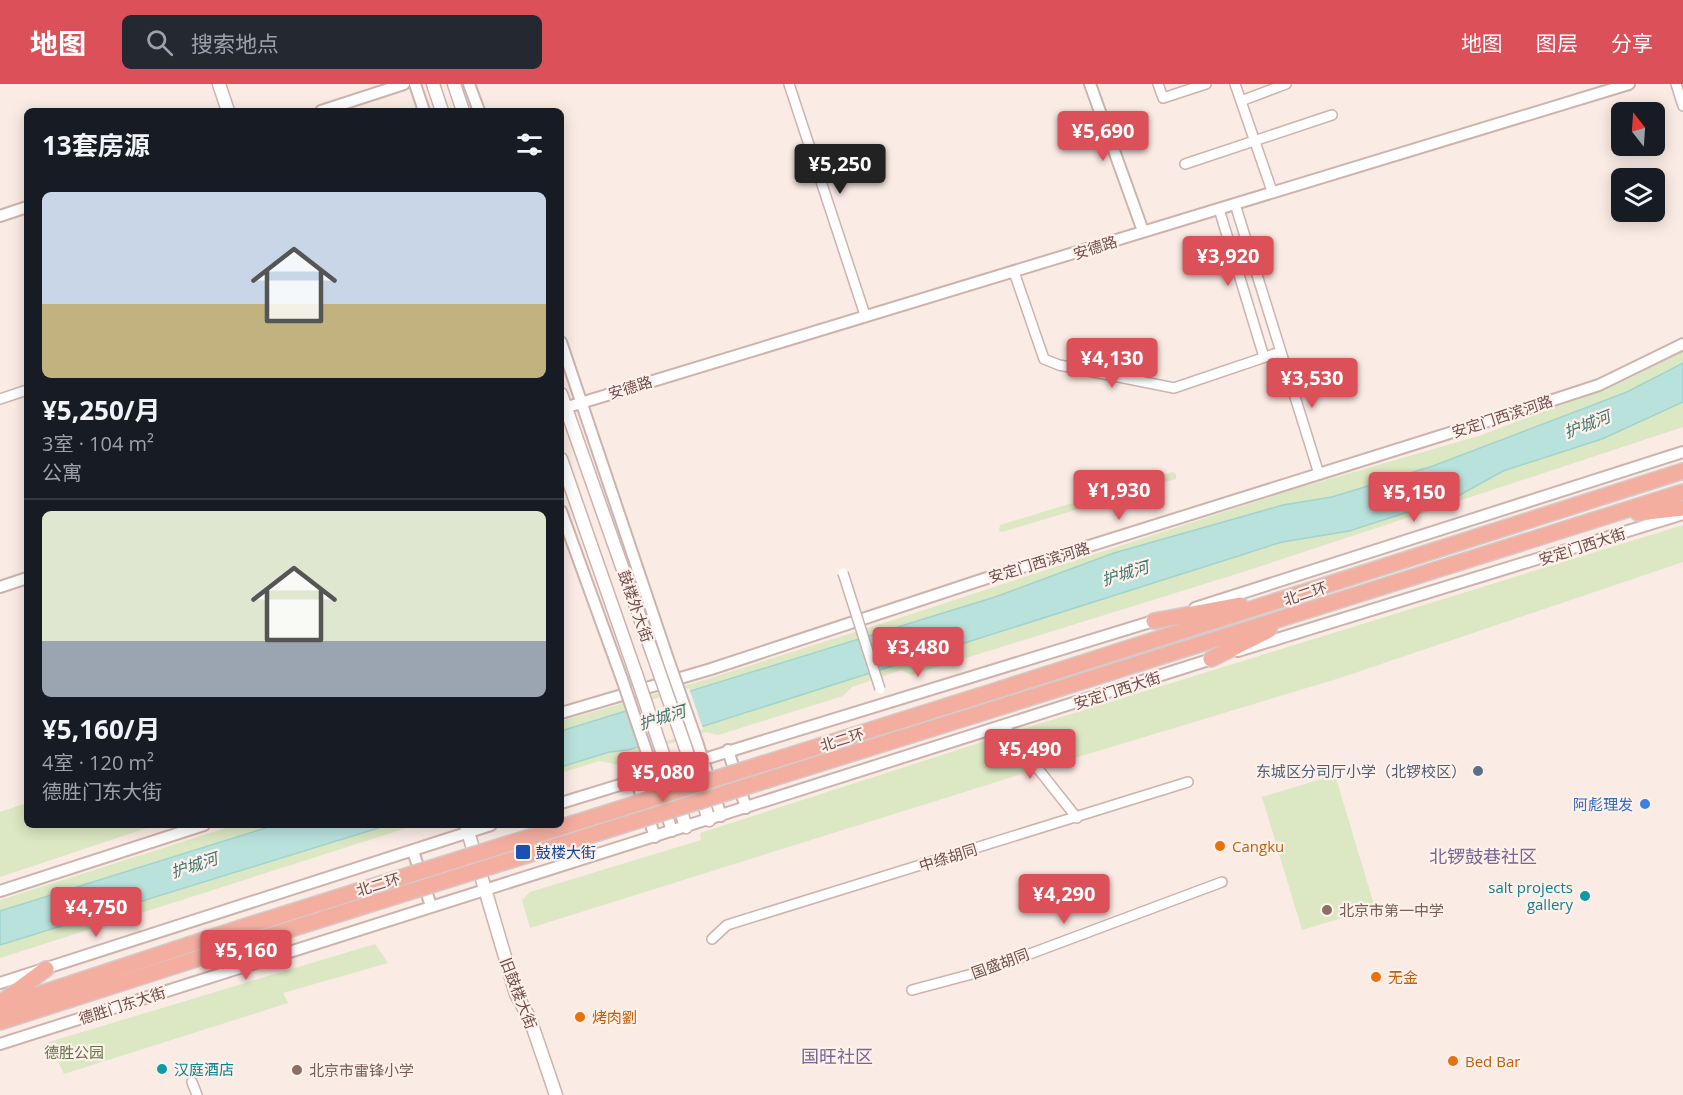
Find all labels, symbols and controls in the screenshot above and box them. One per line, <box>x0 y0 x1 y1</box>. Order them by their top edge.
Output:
search box <box>122 15 542 69</box>
text: 地图 <box>30 24 86 62</box>
icon: search <box>143 26 176 59</box>
text: 搜索地点 <box>191 28 279 58</box>
text: 地图 <box>1461 29 1503 57</box>
text: 图层 <box>1536 29 1578 57</box>
text: 分享 <box>1611 29 1653 57</box>
north arrow <box>1611 102 1665 156</box>
map controls <box>1611 102 1665 222</box>
pin: ¥5,690 <box>1054 111 1152 162</box>
text: ¥5,690 <box>1072 117 1134 144</box>
text: 13套房源 <box>42 127 150 163</box>
icon: filters <box>513 128 546 161</box>
pin: ¥5,250 <box>791 144 889 195</box>
text: ¥5,250 <box>809 150 871 177</box>
button: layers <box>1611 168 1665 222</box>
icon: home <box>240 231 348 339</box>
street label: 安德路 <box>1071 231 1119 263</box>
pin: ¥3,920 <box>1179 236 1277 287</box>
text: ¥3,920 <box>1197 242 1259 269</box>
pin: ¥4,130 <box>1063 338 1161 389</box>
text: ¥4,130 <box>1081 344 1143 371</box>
pin: ¥3,530 <box>1263 358 1361 409</box>
text: ¥3,530 <box>1281 364 1343 391</box>
street label: 安德路 <box>606 371 654 403</box>
street label: 安定门西滨河路 <box>1449 390 1555 442</box>
text: ¥5,250/月 <box>42 392 161 428</box>
water label: 护城河 <box>1561 404 1616 443</box>
text: 3室 · 104 m² <box>42 430 154 457</box>
text: 公寓 <box>42 459 82 486</box>
pin: ¥1,930 <box>1070 470 1168 521</box>
pin: ¥5,150 <box>1365 472 1463 523</box>
text: ¥1,930 <box>1088 476 1150 503</box>
text: ¥5,150 <box>1383 478 1445 505</box>
street label: 安定门西大街 <box>1536 523 1628 569</box>
street label: 安定门西滨河路 <box>986 537 1092 587</box>
icon: home <box>240 550 348 658</box>
water label: 护城河 <box>1099 555 1154 591</box>
street label: 鼓楼外大街 <box>614 567 658 645</box>
street label: 北二环 <box>1281 577 1329 609</box>
pin: ¥3,480 <box>869 627 967 678</box>
text: ¥3,480 <box>887 633 949 660</box>
street label: 安定门西大街 <box>1071 667 1163 713</box>
water label: 护城河 <box>636 699 691 735</box>
text: ¥5,160/月 <box>42 711 161 747</box>
street label: 北二环 <box>818 723 866 755</box>
pin: ¥5,490 <box>981 729 1079 780</box>
text: ¥5,490 <box>999 735 1061 762</box>
text: 4室 · 120 m² <box>42 749 154 776</box>
pin: ¥5,080 <box>614 752 712 803</box>
text: ¥5,080 <box>632 758 694 785</box>
place label: 东城区分司厅小学（北锣校区） <box>1256 761 1466 781</box>
marker: 东城区分司厅小学（北锣校区） <box>1471 764 1485 778</box>
text: 德胜门东大街 <box>42 778 162 805</box>
place label: 阿彪理发 <box>1573 794 1633 814</box>
marker: 阿彪理发 <box>1638 797 1652 811</box>
place label: Cangku <box>1232 836 1284 856</box>
street label: 中绦胡同 <box>916 839 980 875</box>
marker: Cangku <box>1213 839 1227 853</box>
place label: 鼓楼大街 <box>536 842 596 862</box>
marker: 鼓楼大街 <box>514 843 532 861</box>
district label: 北锣鼓巷社区 <box>1429 844 1537 868</box>
water label: 护城河 <box>168 846 223 883</box>
street label: 北二环 <box>354 868 402 900</box>
pin: ¥4,290 <box>1015 874 1113 925</box>
place label: salt projects gallery <box>1488 877 1573 914</box>
text: ¥4,290 <box>1033 880 1095 907</box>
pin: ¥4,750 <box>47 887 145 938</box>
marker: salt projects gallery <box>1578 889 1592 903</box>
text: ¥4,750 <box>65 893 127 920</box>
place label: 北京市第一中学 <box>1339 900 1444 920</box>
marker: 北京市第一中学 <box>1320 903 1334 917</box>
pin: ¥5,160 <box>197 930 295 981</box>
text: ¥5,160 <box>215 936 277 963</box>
street label: 国盛胡同 <box>968 943 1032 983</box>
street label: 旧鼓楼大街 <box>496 954 542 1032</box>
place label: 无金 <box>1388 967 1418 987</box>
marker: 无金 <box>1369 970 1383 984</box>
street label: 德胜门东大街 <box>76 982 168 1028</box>
place label: 烤肉劉 <box>592 1007 637 1027</box>
marker: 烤肉劉 <box>573 1010 587 1024</box>
park label: 德胜公园 <box>44 1042 104 1062</box>
district label: 国旺社区 <box>801 1044 873 1068</box>
place label: Bed Bar <box>1465 1051 1520 1071</box>
marker: Bed Bar <box>1446 1054 1460 1068</box>
place label: 汉庭酒店 <box>174 1059 234 1079</box>
place label: 北京市雷锋小学 <box>309 1060 414 1080</box>
marker: 汉庭酒店 <box>155 1062 169 1076</box>
marker: 北京市雷锋小学 <box>290 1063 304 1077</box>

